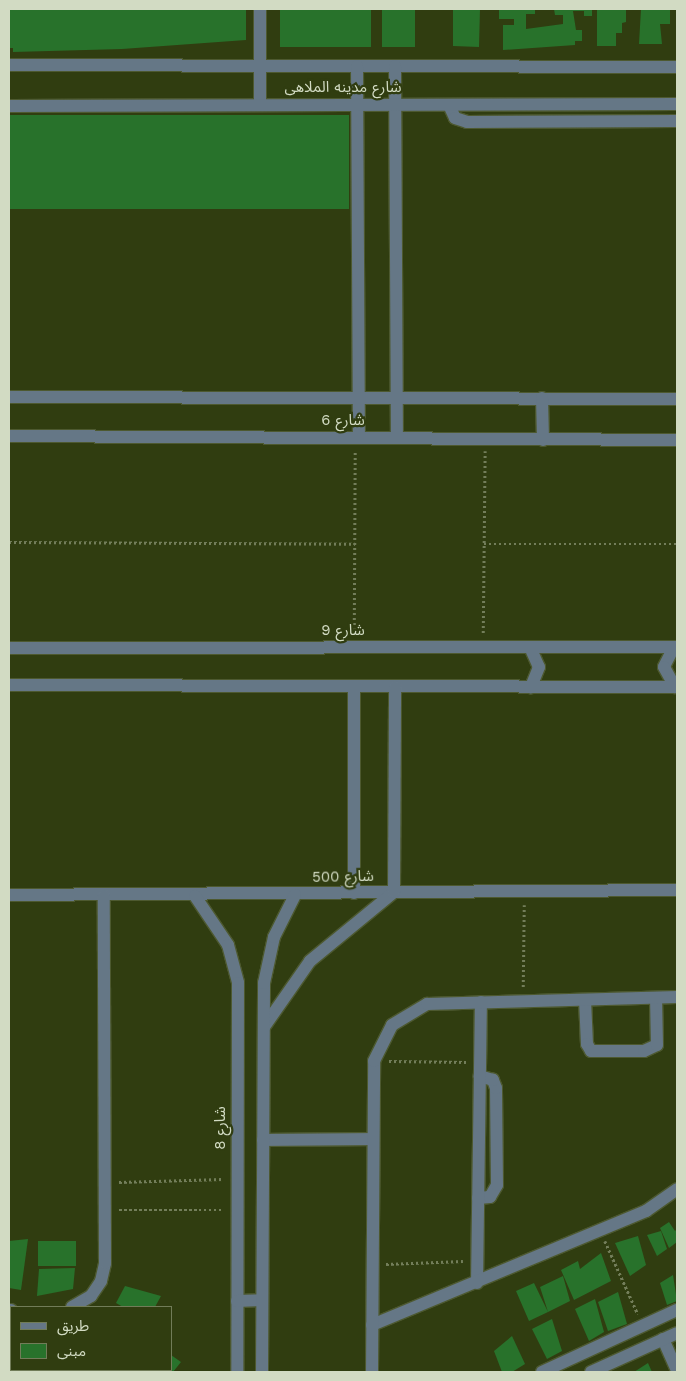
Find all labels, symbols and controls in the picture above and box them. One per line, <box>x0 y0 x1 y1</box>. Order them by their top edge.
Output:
street label: شارع مدينه الملاهى <box>284 79 402 97</box>
street label: شارع 6 <box>321 412 365 430</box>
street label: شارع 9 <box>321 622 365 640</box>
street label: شارع 500 <box>312 867 374 887</box>
street label: شارع 8 <box>212 1106 230 1150</box>
legend <box>10 1306 172 1371</box>
text: طريق <box>57 1317 89 1335</box>
text: مبنى <box>57 1342 86 1360</box>

